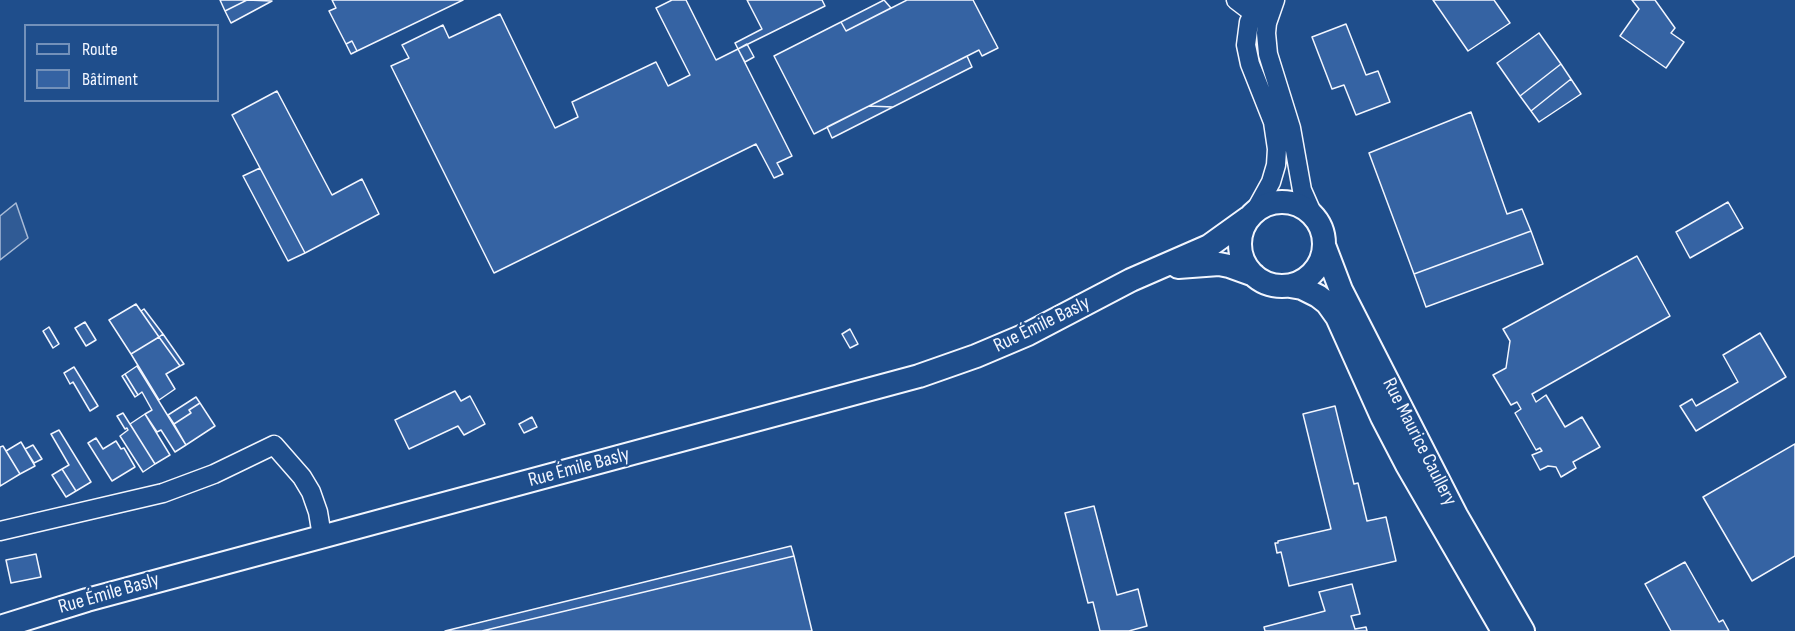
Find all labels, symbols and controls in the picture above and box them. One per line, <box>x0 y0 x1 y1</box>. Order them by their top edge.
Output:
legend <box>24 24 219 102</box>
text: Route <box>82 39 118 60</box>
text: Bâtiment <box>82 69 138 90</box>
street label: Rue Émile Basly <box>990 291 1094 359</box>
street label: Rue Maurice Caullery <box>1377 374 1461 510</box>
street label: Rue Émile Basly <box>526 443 632 493</box>
street label: Rue Émile Basly <box>56 568 162 620</box>

